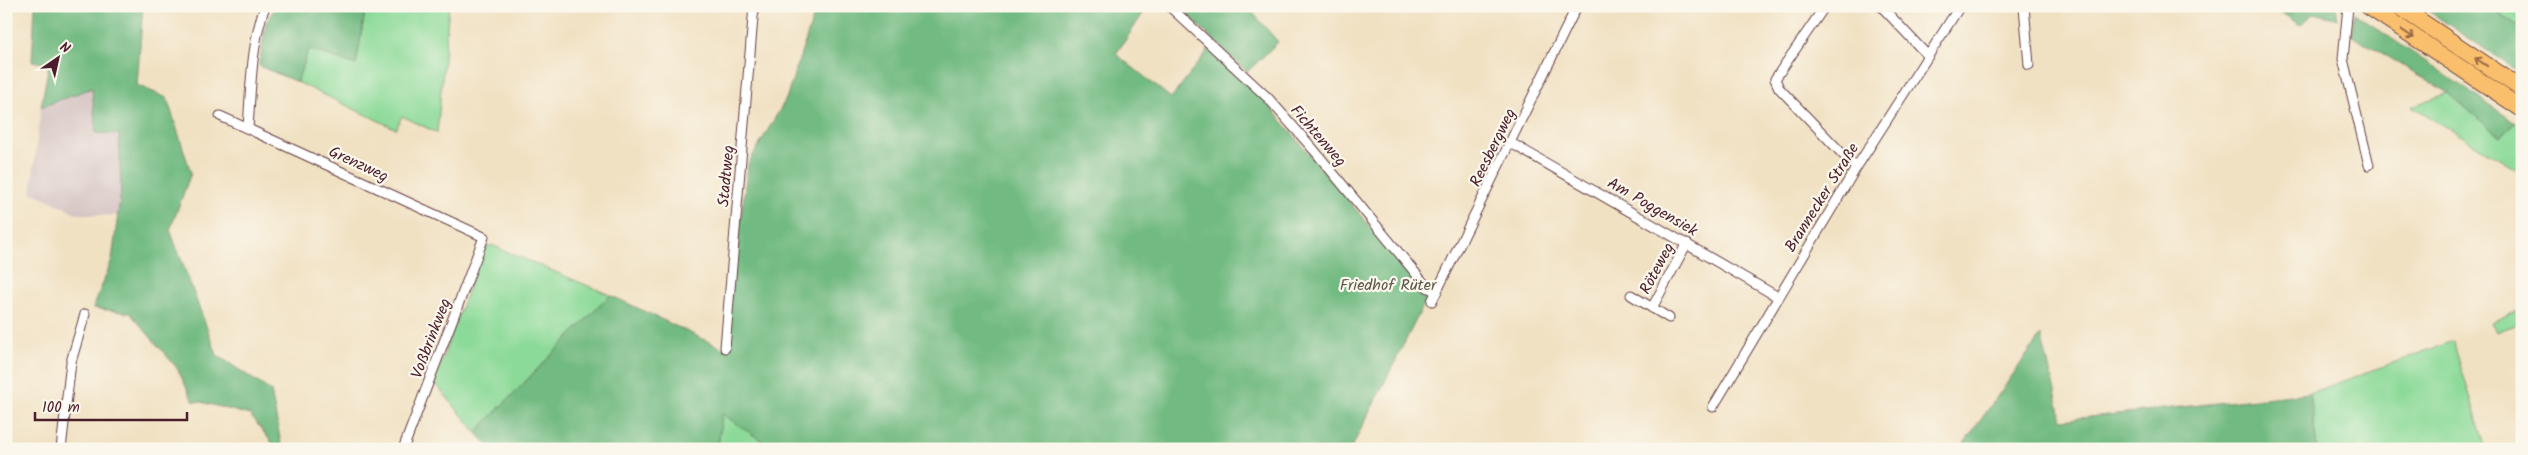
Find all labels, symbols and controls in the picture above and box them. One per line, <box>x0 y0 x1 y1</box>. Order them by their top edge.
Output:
one-way arrow <box>2401 29 2415 39</box>
north arrow <box>32 32 82 82</box>
text: N <box>55 36 75 60</box>
one-way arrow <box>2474 56 2488 67</box>
street label: Fichtenweg <box>1284 99 1352 173</box>
street label: Reesbergweg <box>1464 104 1523 191</box>
street label: Brannecker Straße <box>1779 138 1866 257</box>
street label: Grenzweg <box>324 140 392 189</box>
street label: Stadtweg <box>711 144 742 208</box>
street label: Am Poggensiek <box>1602 171 1703 244</box>
street label: Röteweg <box>1633 238 1681 299</box>
park label: Friedhof Rüter <box>1340 273 1438 298</box>
street label: Voßbrinkweg <box>405 295 458 382</box>
scale bar <box>35 390 188 422</box>
text: 100 m <box>42 396 80 420</box>

